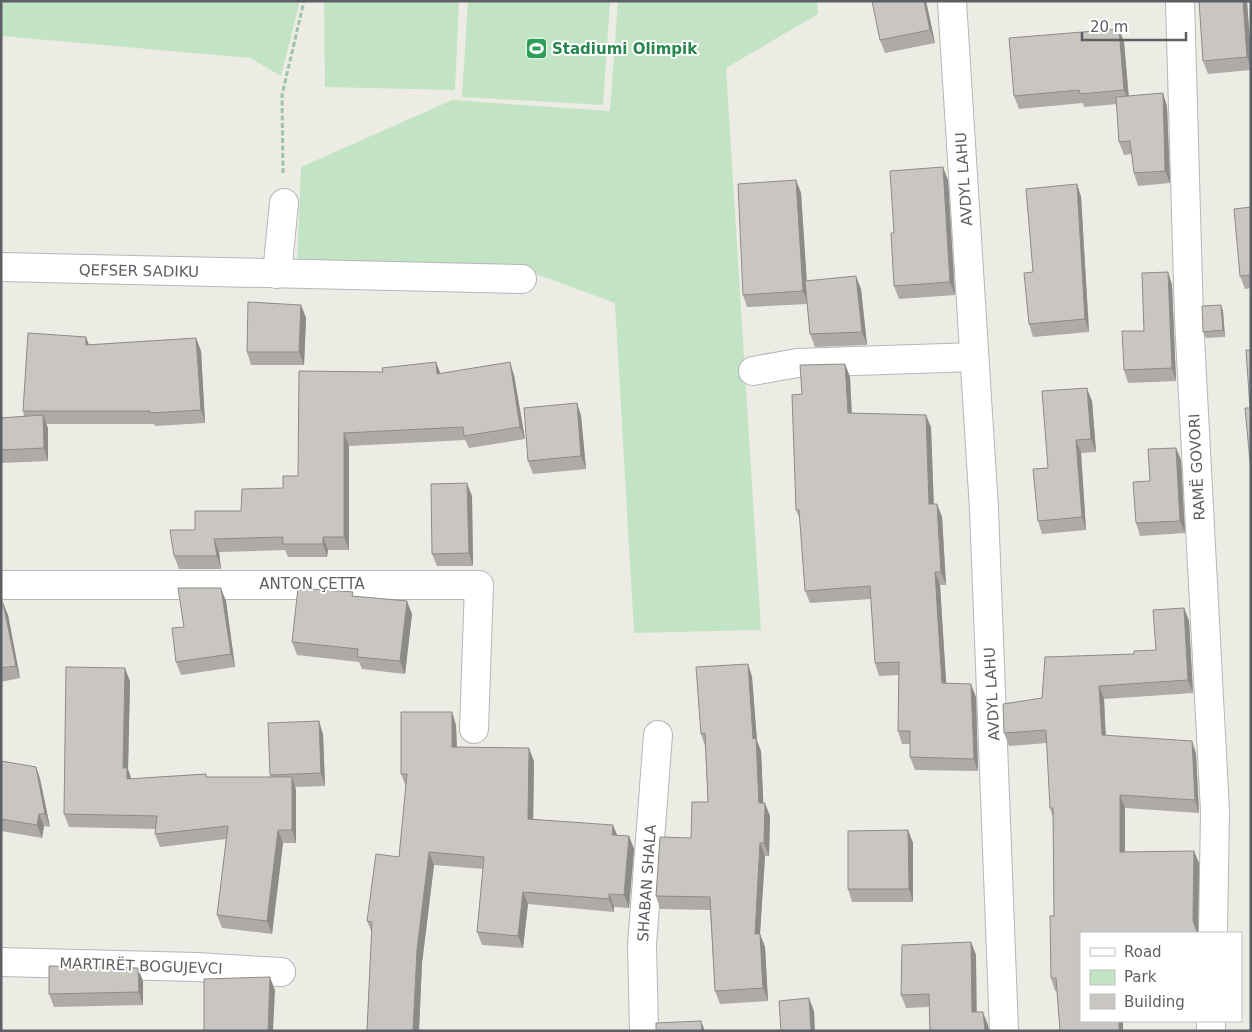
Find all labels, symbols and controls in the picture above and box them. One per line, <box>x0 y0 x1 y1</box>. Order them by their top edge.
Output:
scale bar <box>1082 10 1186 42</box>
text: 20 m <box>1090 18 1128 36</box>
sports icon: Stadiumi Olimpik <box>524 37 548 61</box>
place label: Stadiumi Olimpik <box>552 40 698 58</box>
street label: AVDYL LAHU <box>952 132 976 226</box>
street label: QEFSER SADIKU <box>79 261 199 281</box>
street label: RAMË GOVORI <box>1184 413 1209 521</box>
street label: ANTON ÇETTA <box>259 575 366 593</box>
street label: AVDYL LAHU <box>981 647 1003 741</box>
street label: SHABAN SHALA <box>634 823 660 942</box>
legend <box>1080 932 1242 1022</box>
text: Road <box>1124 943 1162 961</box>
street label: MARTIRËT BOGUJEVCI <box>59 953 223 978</box>
text: Park <box>1124 968 1157 986</box>
text: Building <box>1124 993 1185 1011</box>

